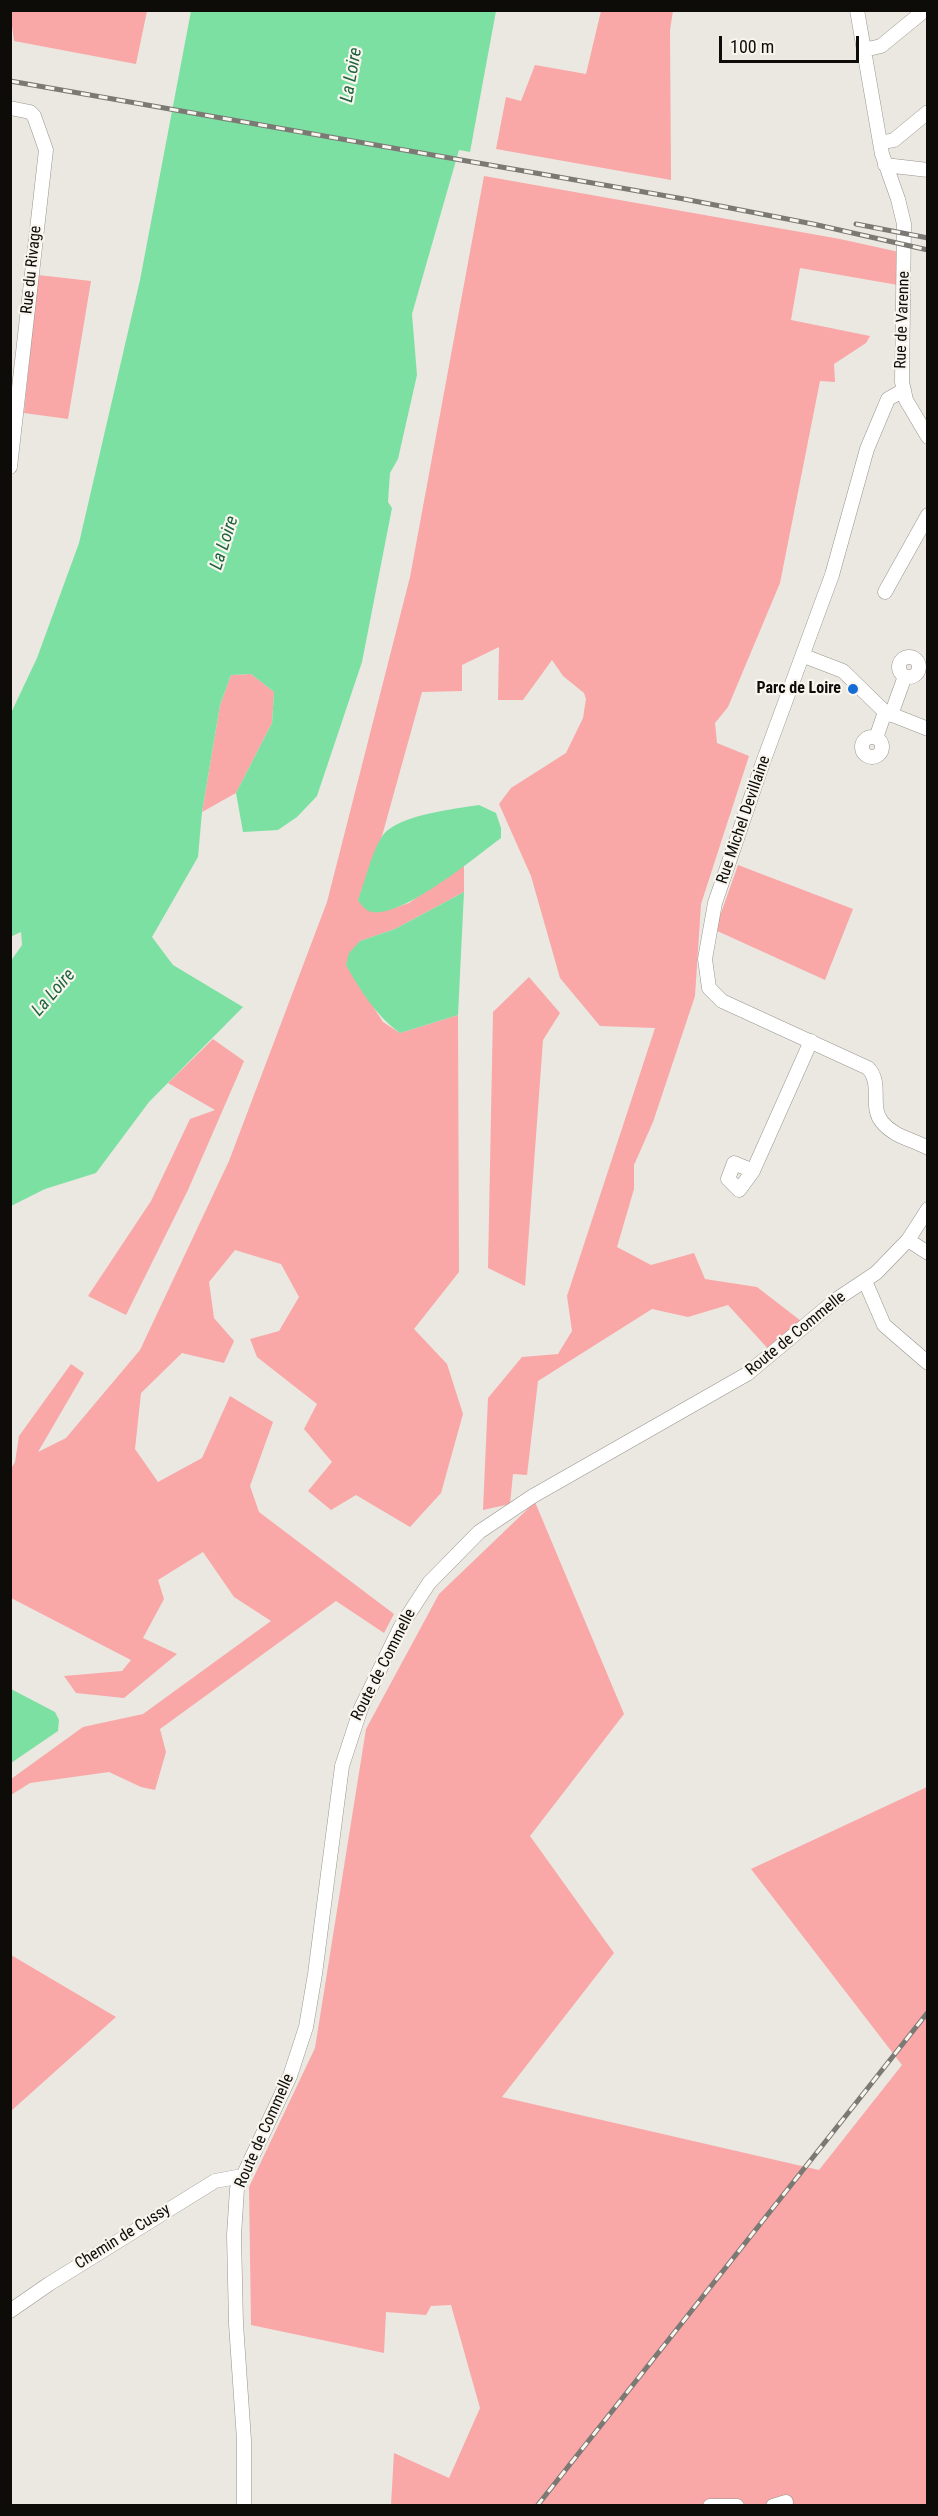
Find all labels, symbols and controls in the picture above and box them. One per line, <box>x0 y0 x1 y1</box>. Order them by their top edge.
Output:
scale bar <box>722 24 862 62</box>
text: 100 m <box>730 36 774 57</box>
water label: La Loire <box>337 46 367 104</box>
street label: Rue du Rivage <box>18 225 46 315</box>
street label: Rue de Varenne <box>892 271 914 369</box>
water label: La Loire <box>206 513 244 573</box>
place label: Parc de Loire <box>757 679 841 699</box>
marker: Parc de Loire <box>846 682 860 696</box>
street label: Rue Michel Devillaine <box>713 753 775 887</box>
water label: La Loire <box>28 965 80 1021</box>
street label: Route de Commelle <box>742 1288 850 1380</box>
street label: Route de Commelle <box>348 1606 420 1724</box>
street label: Route de Commelle <box>231 2071 299 2191</box>
street label: Chemin de Cussy <box>72 2200 174 2274</box>

